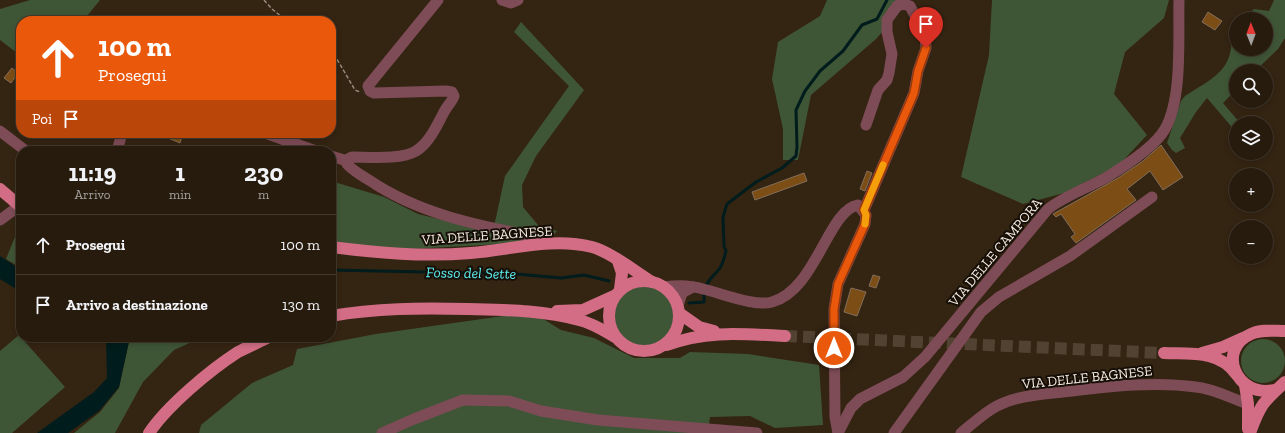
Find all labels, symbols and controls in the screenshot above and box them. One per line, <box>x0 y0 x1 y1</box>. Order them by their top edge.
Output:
pin <box>909 7.0 943 48</box>
north arrow <box>1229 12 1273 56</box>
map controls <box>1229 12 1273 264</box>
icon: arrive <box>915 13 937 35</box>
text: 100 m <box>98 30 171 63</box>
icon: ahead <box>32 32 84 84</box>
text: Prosegui <box>98 64 166 86</box>
button: search <box>1229 64 1273 108</box>
icon: arrive <box>60 108 82 130</box>
text: Poi <box>32 110 52 128</box>
button: layers <box>1229 116 1273 160</box>
text: 11:19 <box>69 158 116 187</box>
text: 1 <box>175 158 185 187</box>
text: 230 <box>244 158 283 187</box>
button: + <box>1229 168 1273 212</box>
text: Arrivo <box>75 187 110 202</box>
text: min <box>169 187 191 202</box>
text: m <box>258 187 269 202</box>
street label: VIA DELLE CAMPORA <box>944 194 1046 311</box>
button: − <box>1229 220 1273 264</box>
street label: VIA DELLE BAGNESE <box>420 222 553 249</box>
icon: ahead <box>32 234 54 256</box>
text: Prosegui <box>66 236 125 254</box>
text: 100 m <box>281 236 320 254</box>
water label: Fosso del Sette <box>426 263 516 283</box>
icon: arrive <box>32 294 54 316</box>
text: Arrivo a destinazione <box>66 296 208 314</box>
text: 130 m <box>282 296 320 314</box>
position arrow <box>813 327 855 369</box>
street label: VIA DELLE BAGNESE <box>1020 362 1153 393</box>

